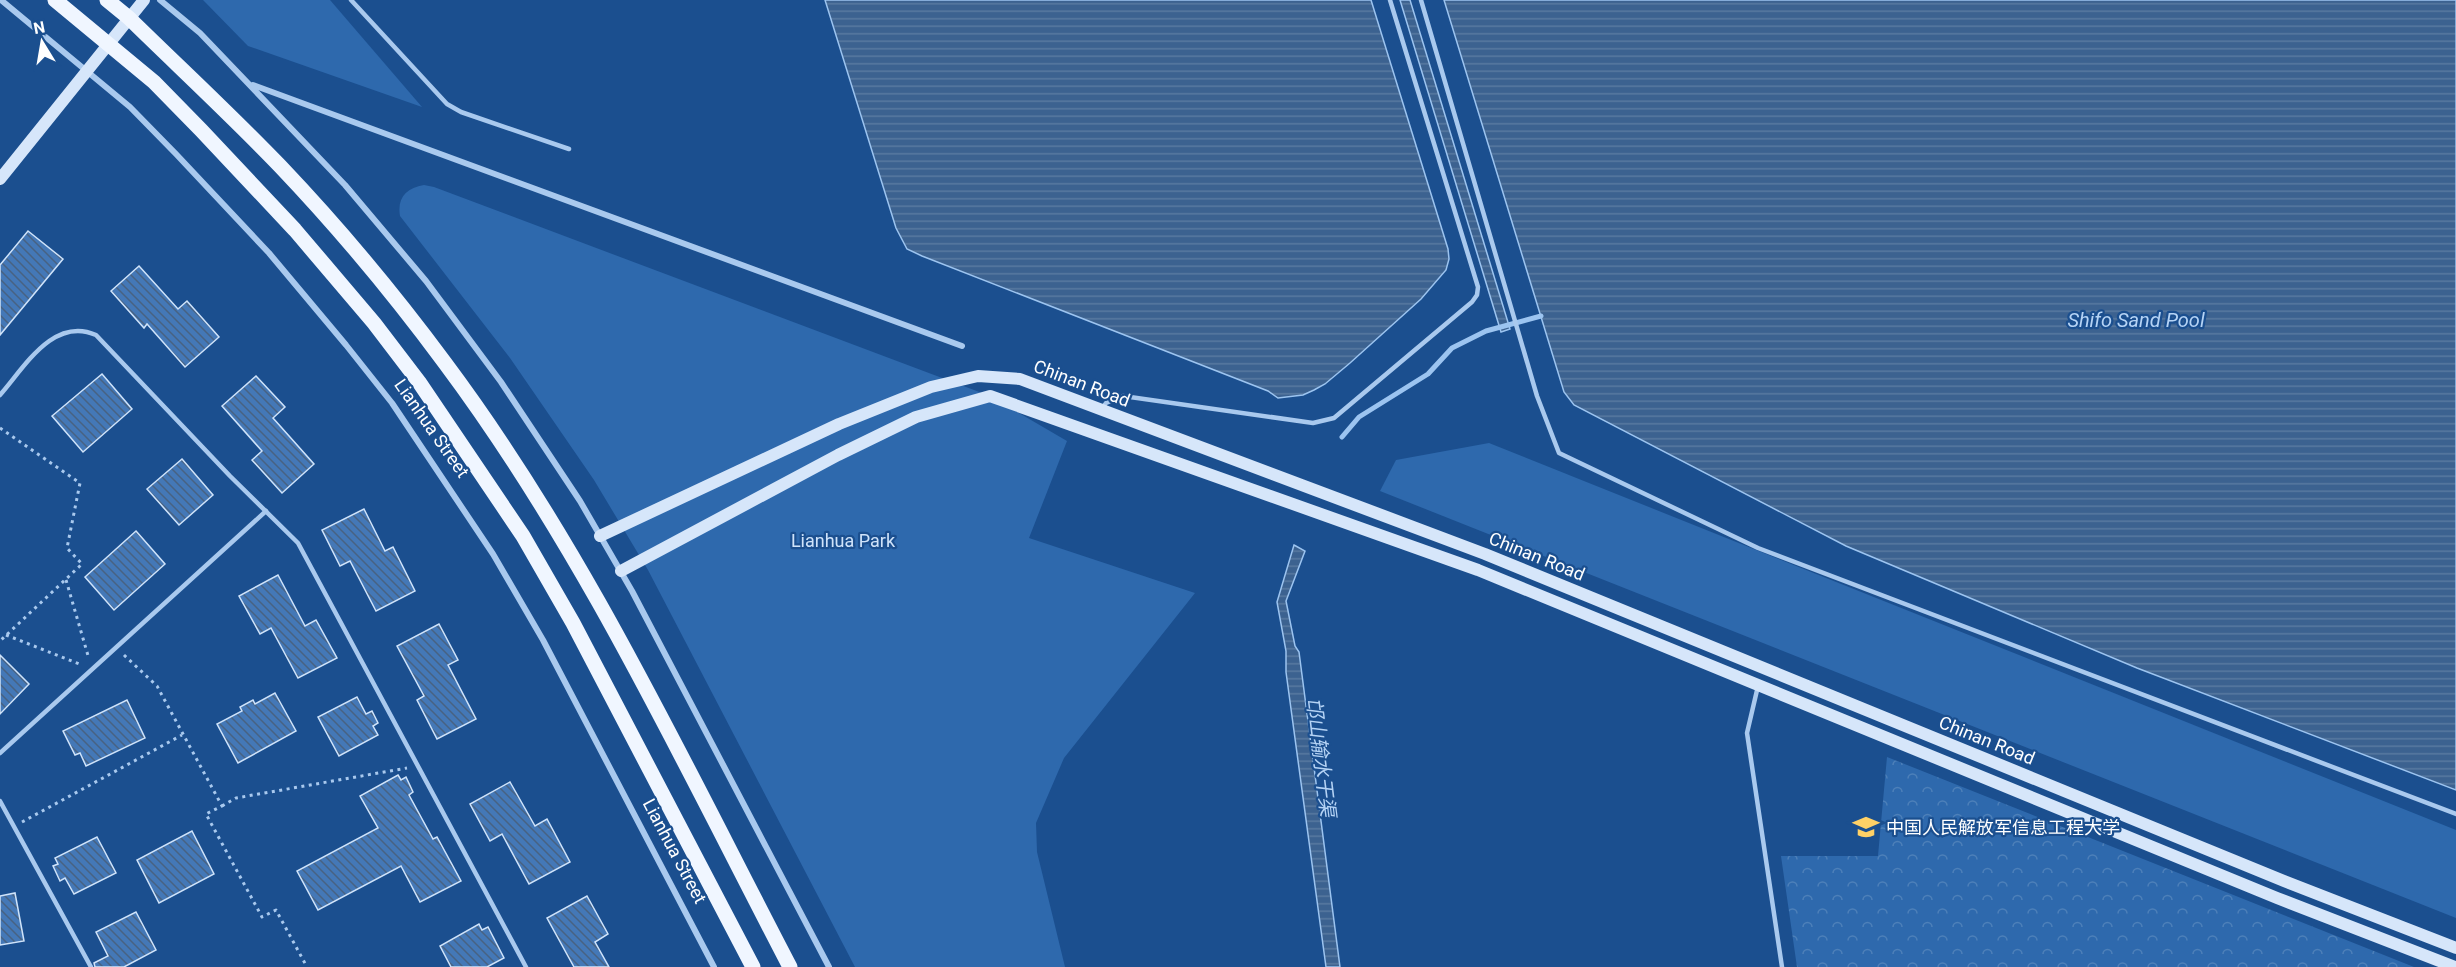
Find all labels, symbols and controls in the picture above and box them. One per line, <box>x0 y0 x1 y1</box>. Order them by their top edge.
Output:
north arrow <box>12 12 72 72</box>
text: N <box>32 17 47 38</box>
water label: Shifo Sand Pool <box>2067 308 2205 332</box>
street label: Chinan Road <box>1031 355 1133 411</box>
street label: Lianhua Street <box>390 375 474 481</box>
street label: Chinan Road <box>1486 527 1588 585</box>
park label: Lianhua Park <box>791 530 896 551</box>
water label: 邙山输水干渠 <box>1302 696 1341 821</box>
street label: Chinan Road <box>1936 711 2038 769</box>
street label: Lianhua Street <box>639 795 711 907</box>
school or university icon: 中国人民解放军信息工程大学 <box>1851 812 1881 842</box>
place label: 中国人民解放军信息工程大学 <box>1886 817 2120 838</box>

